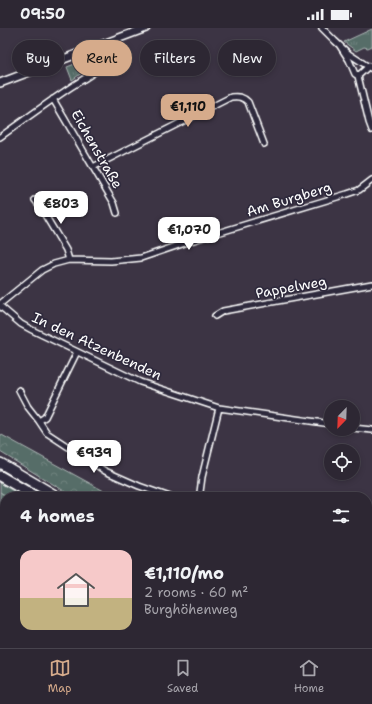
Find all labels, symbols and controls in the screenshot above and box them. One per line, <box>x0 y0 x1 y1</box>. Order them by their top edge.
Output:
text: 09:50 <box>20 4 65 24</box>
chip: Buy <box>12 40 64 76</box>
chip: Rent <box>72 40 132 76</box>
chip: Filters <box>140 40 210 76</box>
chip: New <box>218 40 276 76</box>
pin: €1,110 <box>155 94 221 128</box>
text: €1,110 <box>170 98 206 115</box>
street label: Eichenstraße <box>67 106 127 192</box>
street label: Am Burgberg <box>244 178 334 220</box>
pin: €803 <box>37 191 85 225</box>
text: €803 <box>43 195 79 212</box>
pin: €1,070 <box>156 217 222 251</box>
text: €1,070 <box>167 221 211 238</box>
street label: Pappelweg <box>254 272 328 302</box>
street label: In den Atzenbenden <box>29 308 165 384</box>
north arrow <box>324 400 360 436</box>
map controls <box>324 400 360 480</box>
pin: €939 <box>70 440 118 474</box>
text: €939 <box>76 444 112 461</box>
button: locate <box>324 444 360 480</box>
text: 4 homes <box>20 505 95 527</box>
icon: filters <box>330 505 352 527</box>
text: €1,110/mo <box>144 562 224 584</box>
icon: home <box>52 566 100 614</box>
text: 2 rooms · 60 m² <box>144 584 248 601</box>
text: Burghöhenweg <box>144 601 238 618</box>
tab: Map <box>48 657 71 696</box>
tab: Saved <box>167 657 198 696</box>
tab: Home <box>294 657 324 696</box>

